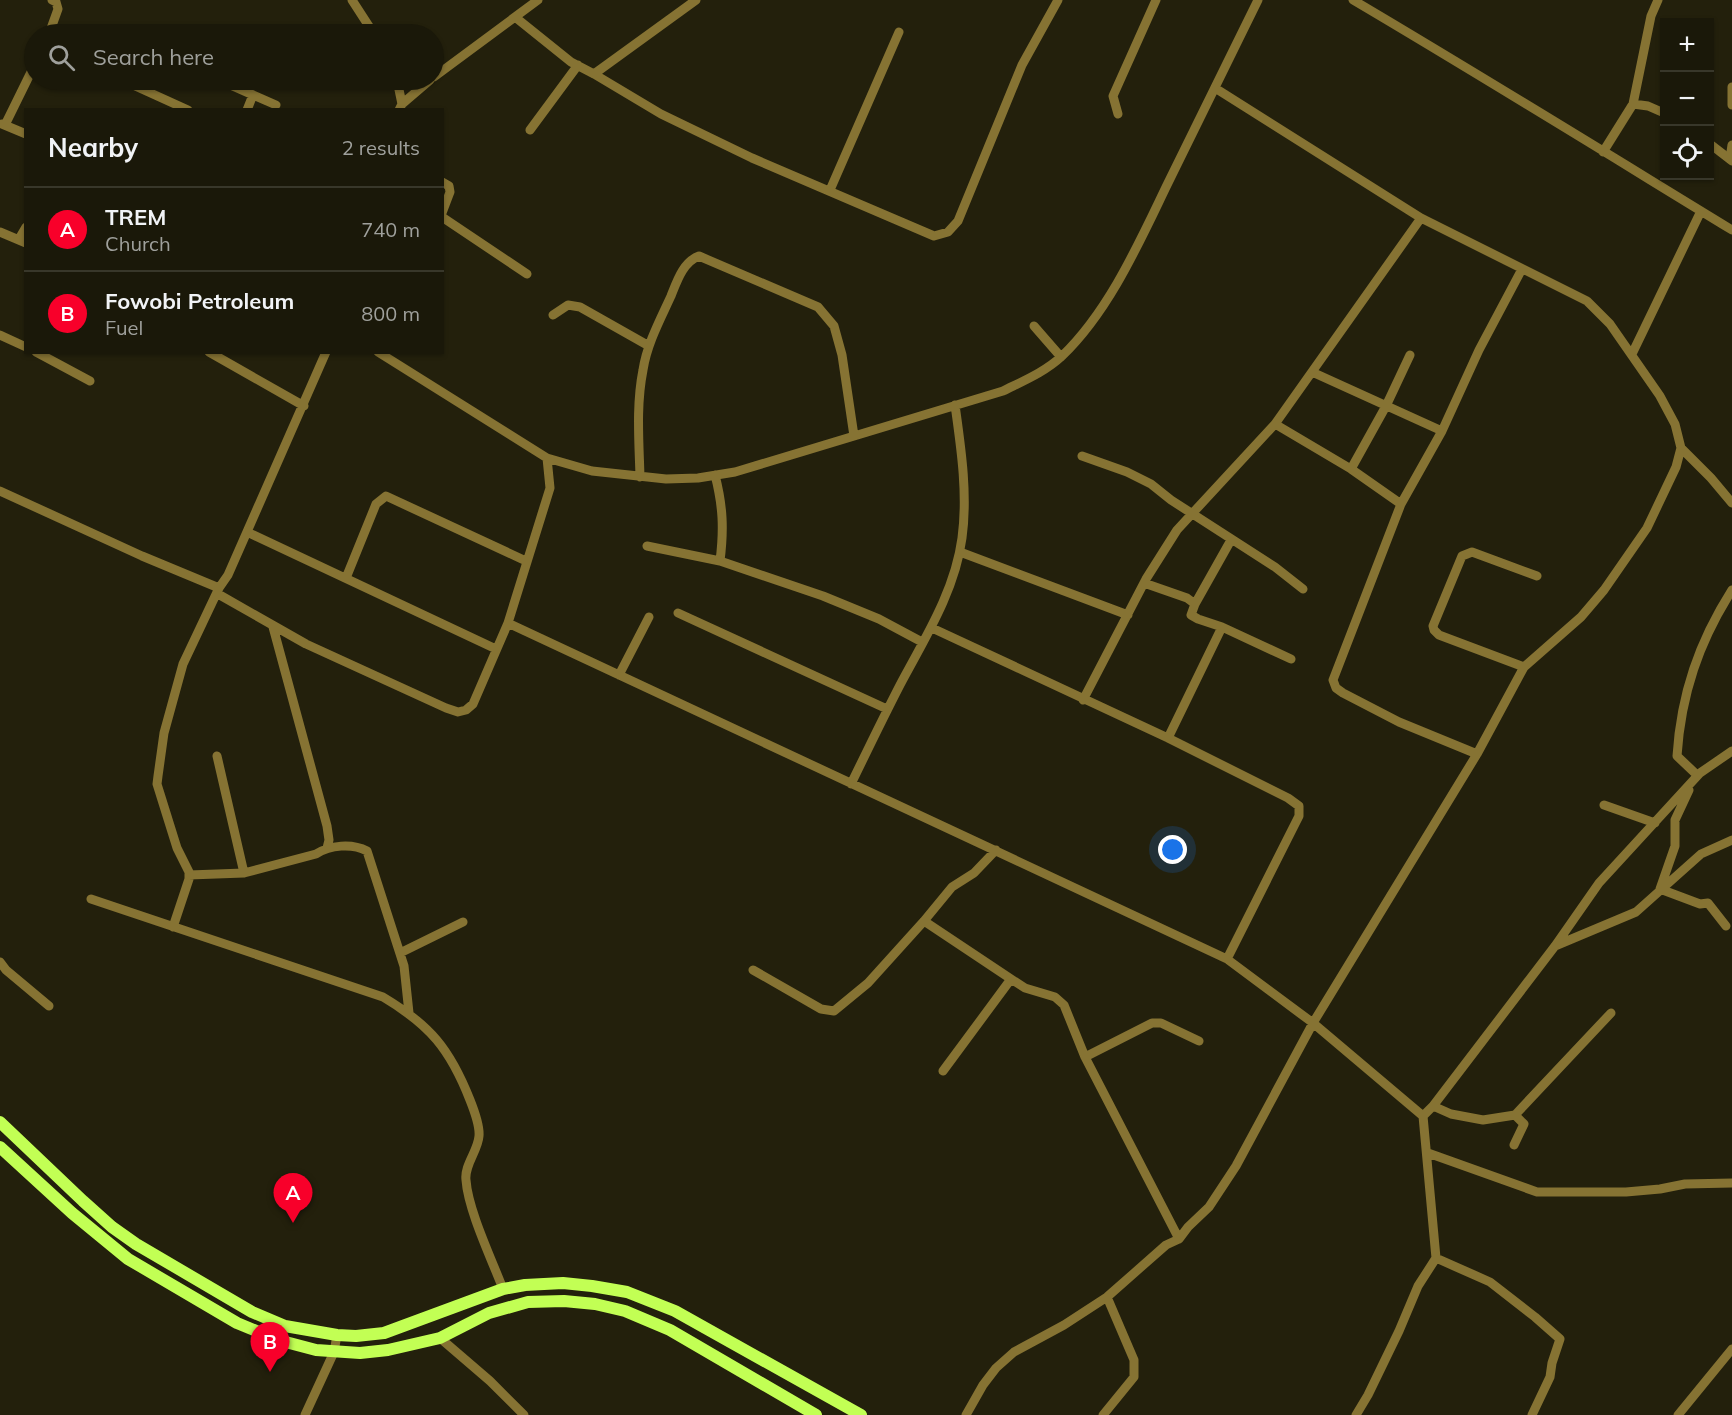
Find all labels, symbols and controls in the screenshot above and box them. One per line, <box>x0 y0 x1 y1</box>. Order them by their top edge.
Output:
map controls <box>1660 18 1714 180</box>
button: + <box>1660 18 1714 72</box>
search box <box>24 24 444 90</box>
icon: search <box>45 41 78 74</box>
text: Search here <box>93 43 214 71</box>
button: − <box>1660 72 1714 126</box>
button: locate <box>1660 126 1714 180</box>
text: Nearby <box>48 131 138 164</box>
text: 2 results <box>342 135 420 160</box>
text: TREM <box>105 203 166 231</box>
text: A <box>60 217 75 242</box>
text: 740 m <box>361 217 420 242</box>
text: Church <box>105 231 171 256</box>
text: Fowobi Petroleum <box>105 287 294 315</box>
text: B <box>61 301 74 326</box>
text: 800 m <box>361 301 420 326</box>
text: Fuel <box>105 315 143 340</box>
your location <box>1158 835 1187 864</box>
pin: A <box>274 1174 312 1223</box>
pin: B <box>250 1322 290 1372</box>

